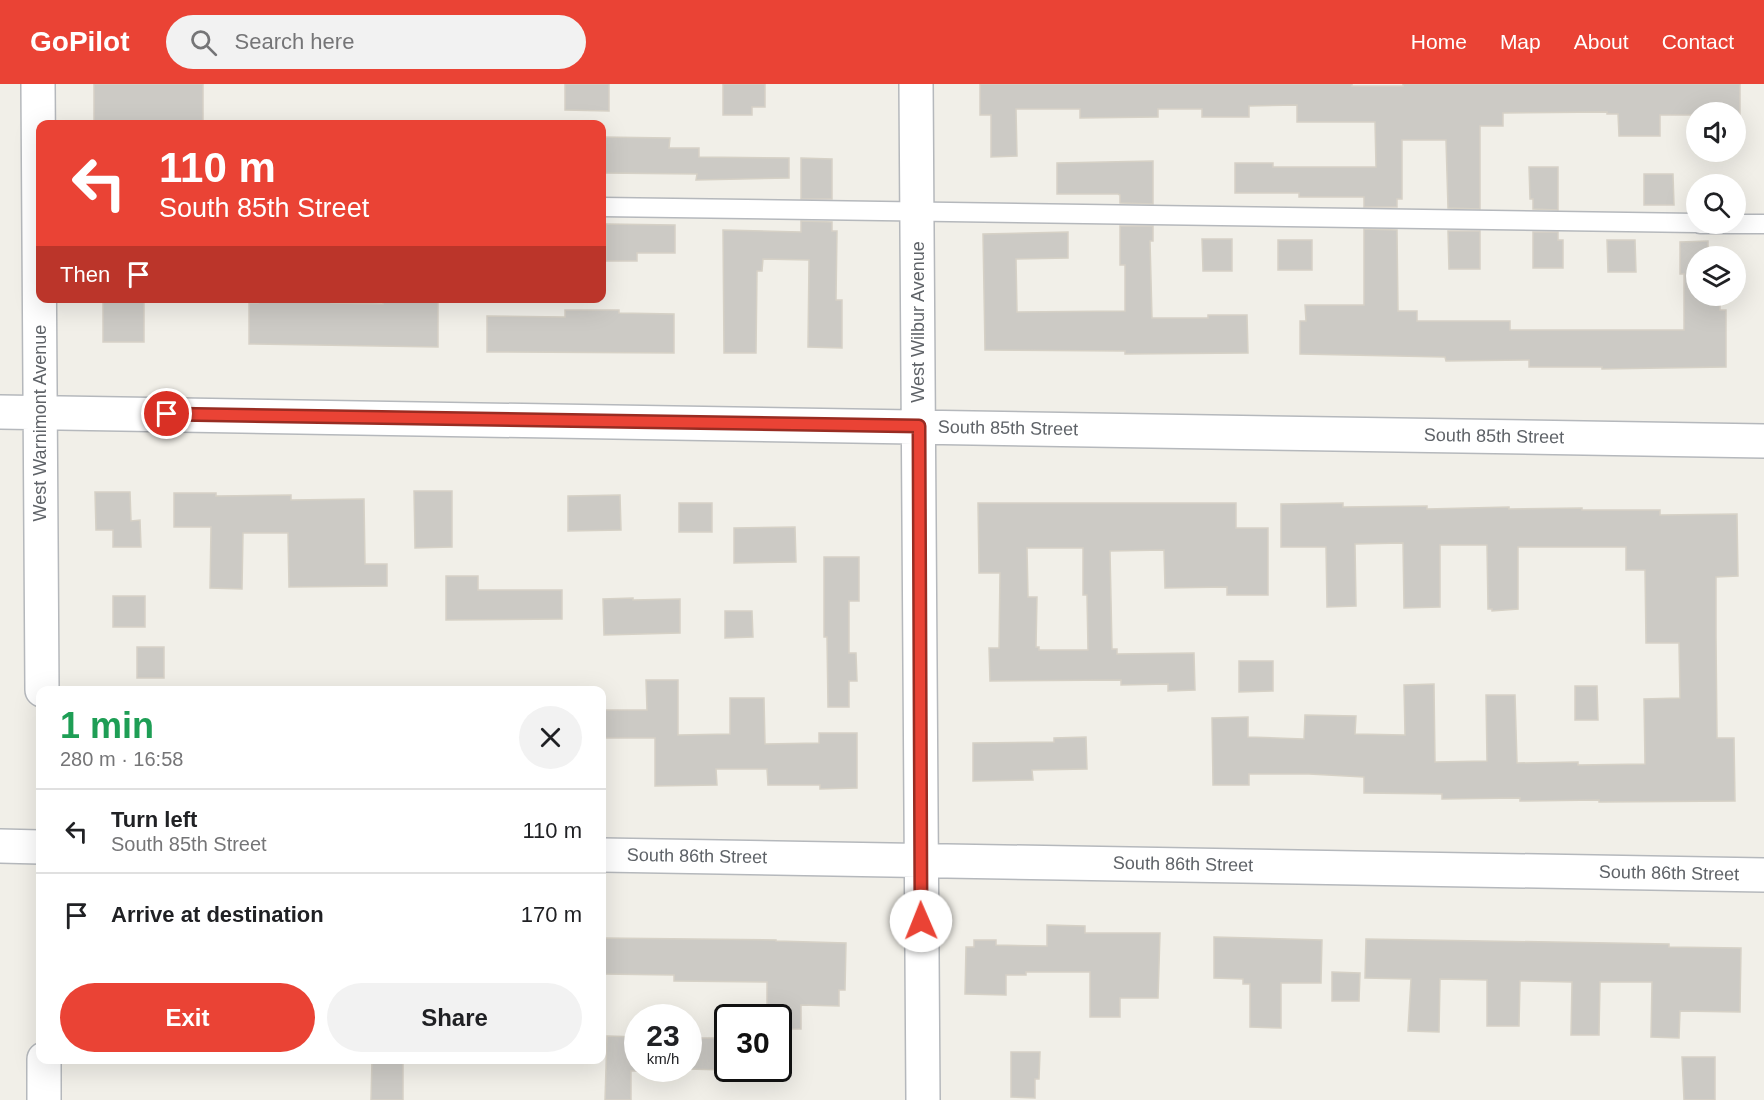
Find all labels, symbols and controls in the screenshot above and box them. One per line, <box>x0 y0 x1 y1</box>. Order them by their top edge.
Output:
search box <box>166 15 586 69</box>
text: GoPilot <box>30 26 130 57</box>
icon: search <box>187 26 220 59</box>
text: Search here <box>235 29 354 54</box>
text: Home <box>1411 30 1467 53</box>
text: Map <box>1500 30 1541 53</box>
text: About <box>1574 30 1629 53</box>
text: Contact <box>1662 30 1734 53</box>
map controls <box>1686 102 1746 306</box>
button: sound <box>1686 102 1746 162</box>
icon: left <box>60 144 138 222</box>
text: 110 m <box>159 144 276 191</box>
button: search <box>1686 174 1746 234</box>
text: South 85th Street <box>159 193 369 223</box>
street label: West Wilbur Avenue <box>908 241 928 403</box>
button: layers <box>1686 246 1746 306</box>
icon: arrive <box>122 258 155 291</box>
text: Then <box>60 262 110 287</box>
street label: West Warnimont Avenue <box>30 325 50 521</box>
pin <box>141 388 192 439</box>
icon: arrive <box>150 397 183 430</box>
street label: South 85th Street <box>938 417 1078 439</box>
street label: South 85th Street <box>1424 425 1564 447</box>
text: 1 min <box>60 705 154 746</box>
button: close <box>519 706 582 769</box>
text: 280 m · 16:58 <box>60 748 183 770</box>
text: Turn left <box>111 807 197 832</box>
icon: left <box>60 815 93 848</box>
text: 110 m <box>522 818 582 843</box>
text: South 85th Street <box>111 833 267 855</box>
street label: South 86th Street <box>627 845 767 867</box>
street label: South 86th Street <box>1113 853 1253 875</box>
street label: South 86th Street <box>1599 862 1739 884</box>
position arrow <box>889 889 953 953</box>
icon: arrive <box>60 899 93 932</box>
text: Arrive at destination <box>111 902 324 927</box>
text: 170 m <box>521 902 582 927</box>
button: Exit <box>60 983 315 1052</box>
button: Share <box>327 983 582 1052</box>
speed limit sign: 30 <box>714 1004 792 1082</box>
text: 23 <box>646 1019 680 1052</box>
text: km/h <box>647 1050 679 1067</box>

